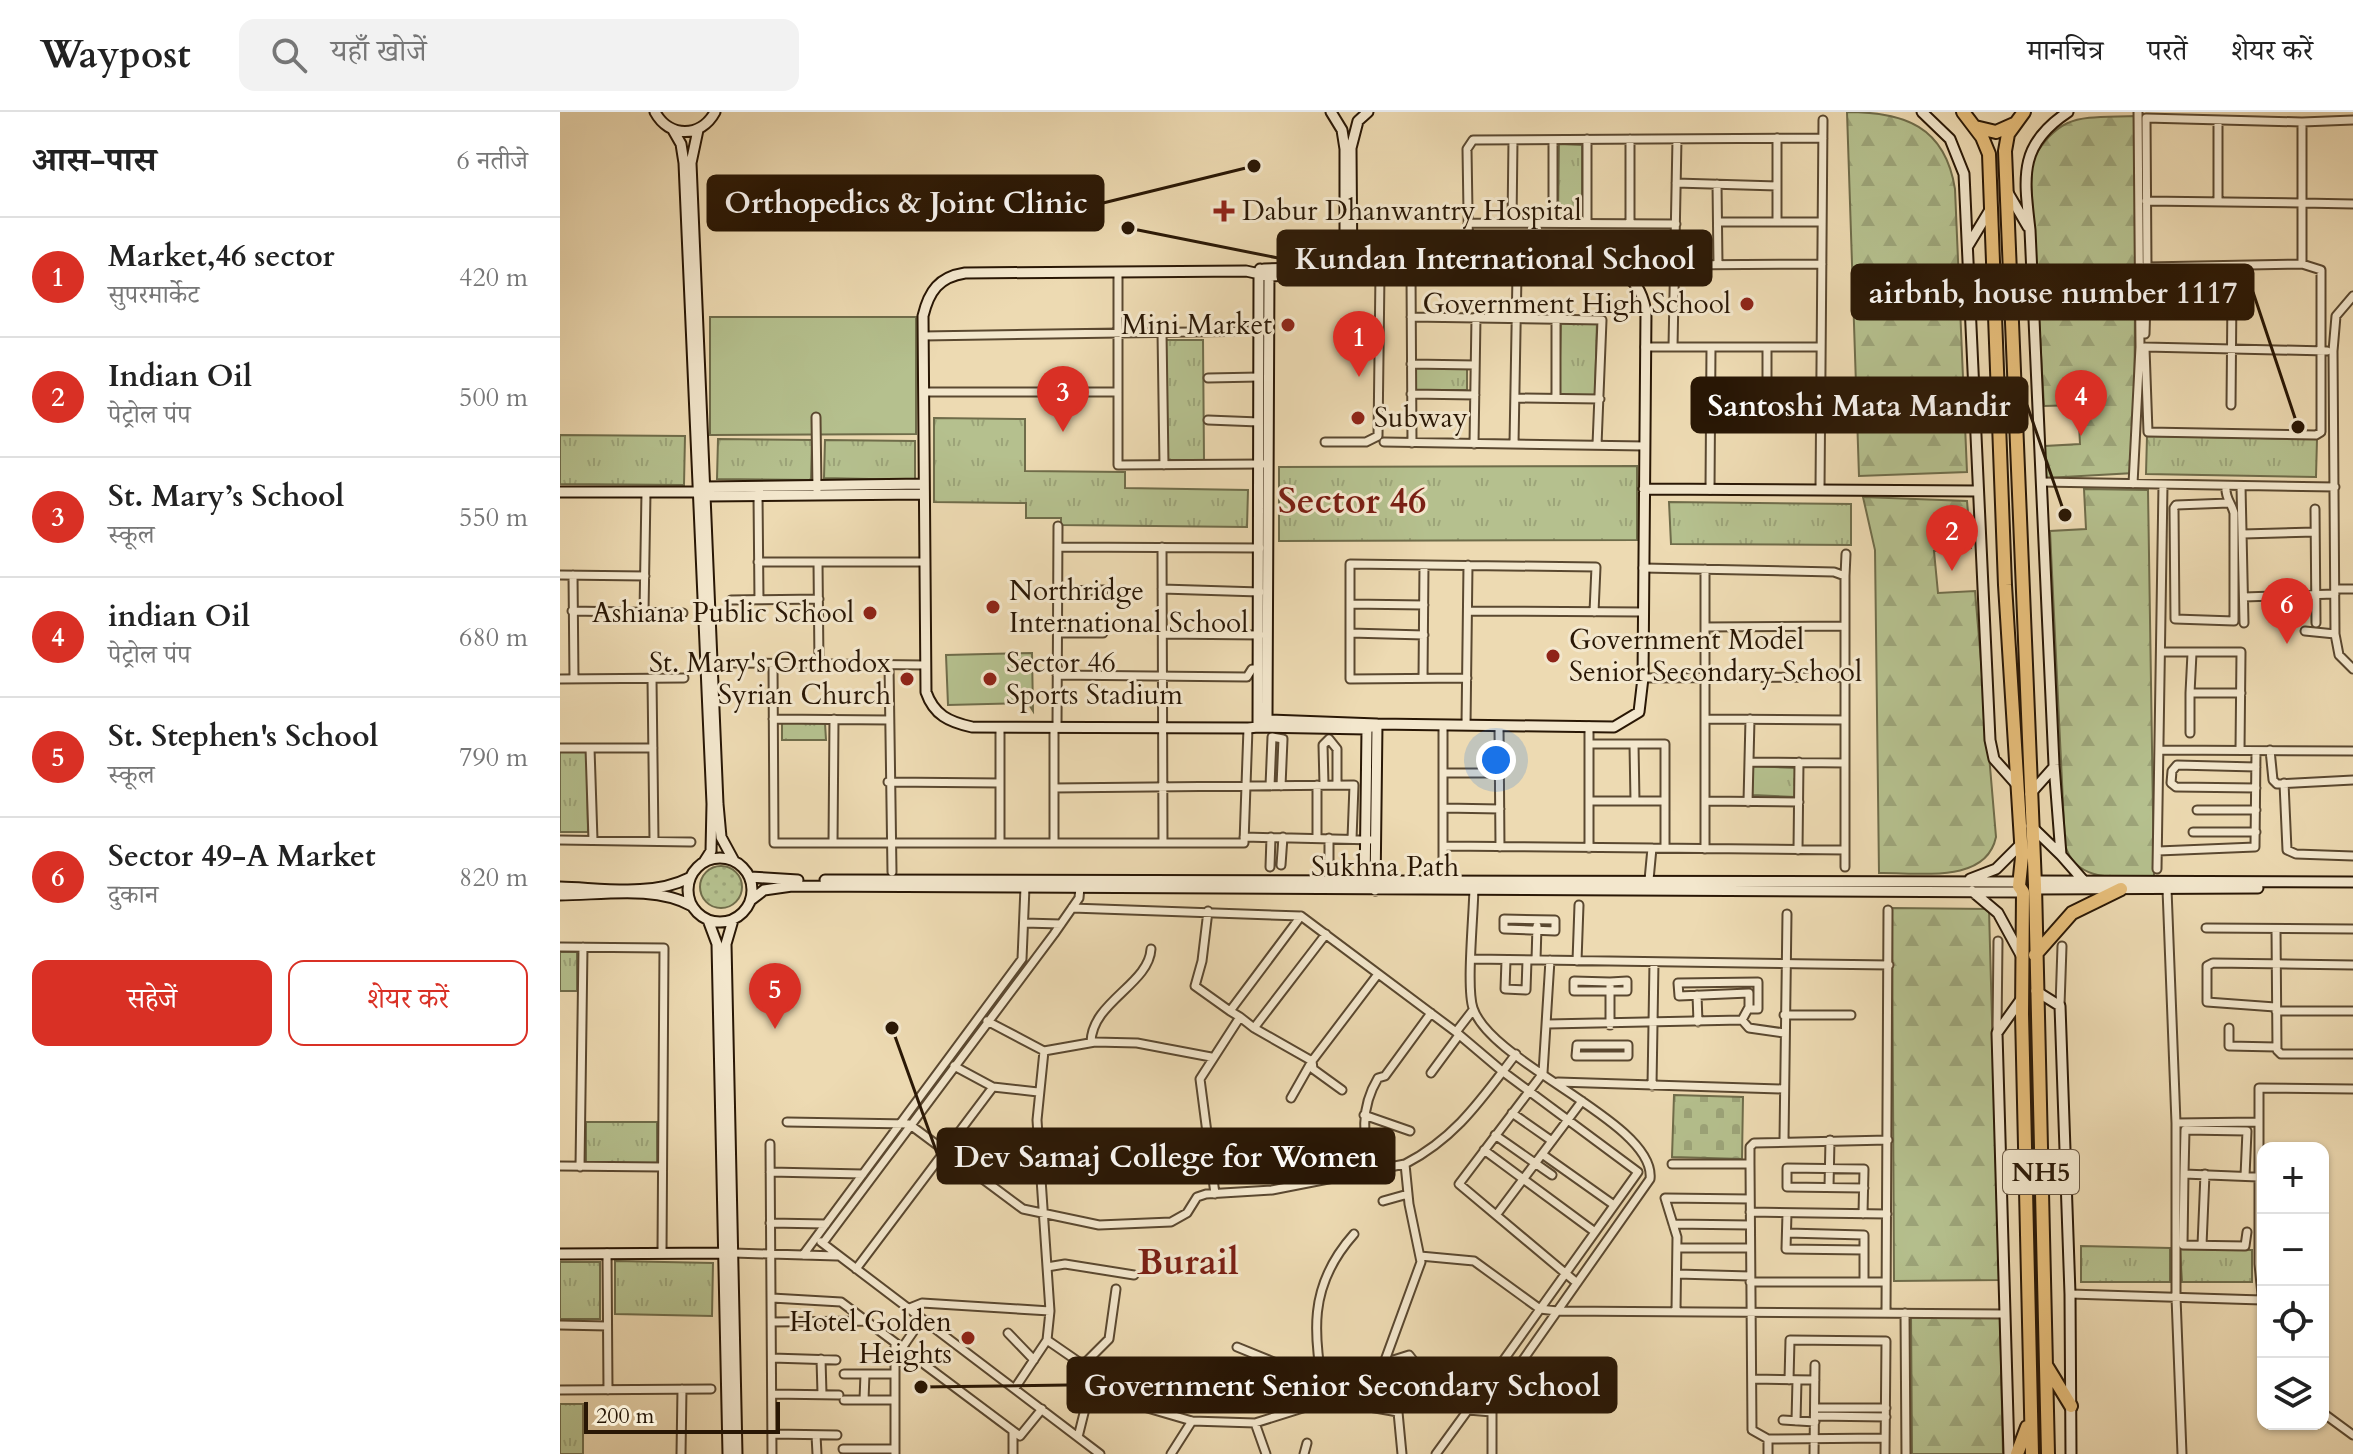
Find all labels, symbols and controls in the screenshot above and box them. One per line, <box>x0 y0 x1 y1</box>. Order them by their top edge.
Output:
search box <box>239 19 799 91</box>
text: Waypost <box>40 29 191 81</box>
text: यहाँ खोजें <box>331 31 427 72</box>
text: मानचित्र <box>2027 32 2103 70</box>
text: परतें <box>2147 32 2187 70</box>
text: शेयर करें <box>2231 32 2313 70</box>
icon: search <box>267 33 311 77</box>
text: आस-पास <box>32 137 156 183</box>
text: 6 नतीजे <box>457 143 528 178</box>
callout: Orthopedics & Joint Clinic <box>708 176 1103 230</box>
text: Orthopedics & Joint Clinic <box>724 183 1088 224</box>
place label: Dabur Dhanwantry Hospital <box>1242 192 1582 230</box>
marker: Dabur Dhanwantry Hospital <box>1213 200 1235 222</box>
callout: Kundan International School <box>1278 231 1711 285</box>
text: Market,46 sector <box>108 236 335 277</box>
text: Kundan International School <box>1295 239 1696 280</box>
text: 1 <box>51 260 65 295</box>
text: 420 m <box>459 260 528 295</box>
callout: airbnb, house number 1117 <box>1852 265 2253 319</box>
text: airbnb, house number 1117 <box>1869 273 2237 314</box>
text: सुपरमार्केट <box>108 277 199 312</box>
place label: Government High School <box>1423 285 1731 323</box>
marker: Government High School <box>1738 295 1756 313</box>
place label: Mini Market <box>1121 306 1272 344</box>
pin: 1 <box>1333 311 1385 377</box>
marker: Mini Market <box>1279 316 1297 334</box>
text: Indian Oil <box>108 356 252 397</box>
pin: 3 <box>1037 366 1089 432</box>
pin: 4 <box>2055 370 2107 436</box>
callout: Santoshi Mata Mandir <box>1692 378 2027 432</box>
text: 2 <box>51 380 65 415</box>
text: 500 m <box>459 380 528 415</box>
text: Santoshi Mata Mandir <box>1707 386 2011 427</box>
text: पेट्रोल पंप <box>108 397 191 432</box>
place label: Subway <box>1374 399 1468 437</box>
marker: Subway <box>1349 409 1367 427</box>
text: St. Mary’s School <box>108 476 344 517</box>
district label: Sector 46 <box>1278 477 1426 526</box>
text: 3 <box>51 500 65 535</box>
text: 550 m <box>459 500 528 535</box>
pin: 2 <box>1926 505 1978 571</box>
text: स्कूल <box>108 517 154 552</box>
place label: Northridge International School <box>1009 572 1248 642</box>
pin: 6 <box>2261 578 2313 644</box>
place label: Ashiana Public School <box>592 594 854 632</box>
text: indian Oil <box>108 596 250 637</box>
marker: Northridge International School <box>984 598 1002 616</box>
marker: Ashiana Public School <box>861 604 879 622</box>
text: 4 <box>51 620 65 655</box>
text: 680 m <box>459 620 528 655</box>
place label: Government Model Senior Secondary School <box>1569 621 1862 691</box>
text: पेट्रोल पंप <box>108 637 191 672</box>
place label: St. Mary's Orthodox Syrian Church <box>649 644 891 714</box>
place label: Sector 46 Sports Stadium <box>1006 644 1183 714</box>
marker: Government Model Senior Secondary School <box>1544 647 1562 665</box>
marker: St. Mary's Orthodox Syrian Church <box>898 670 916 688</box>
marker: Sector 46 Sports Stadium <box>981 670 999 688</box>
text: St. Stephen's School <box>108 716 378 757</box>
text: 5 <box>51 740 65 775</box>
text: 790 m <box>459 740 528 775</box>
your location <box>1476 740 1516 780</box>
text: स्कूल <box>108 757 154 792</box>
text: Sector 49-A Market <box>108 836 376 877</box>
street label: Sukhna Path <box>1311 848 1459 886</box>
text: 6 <box>51 860 65 895</box>
text: 820 m <box>459 860 528 895</box>
text: दुकान <box>108 877 158 912</box>
button: सहेजें <box>32 960 272 1046</box>
button: शेयर करें <box>288 960 528 1046</box>
pin: 5 <box>749 963 801 1029</box>
callout: Dev Samaj College for Women <box>938 1129 1394 1183</box>
text: Dev Samaj College for Women <box>954 1137 1378 1178</box>
map controls <box>2257 1142 2329 1430</box>
button: + <box>2257 1142 2329 1214</box>
road number: NH5 <box>2003 1150 2079 1194</box>
button: − <box>2257 1214 2329 1286</box>
district label: Burail <box>1137 1238 1239 1287</box>
button: locate <box>2257 1286 2329 1358</box>
place label: Hotel Golden Heights <box>789 1303 952 1373</box>
marker: Hotel Golden Heights <box>959 1329 977 1347</box>
callout: Government Senior Secondary School <box>1068 1358 1616 1412</box>
button: layers <box>2257 1358 2329 1430</box>
text: Government Senior Secondary School <box>1084 1366 1601 1407</box>
scale bar <box>584 1398 780 1434</box>
text: 200 m <box>596 1401 654 1431</box>

